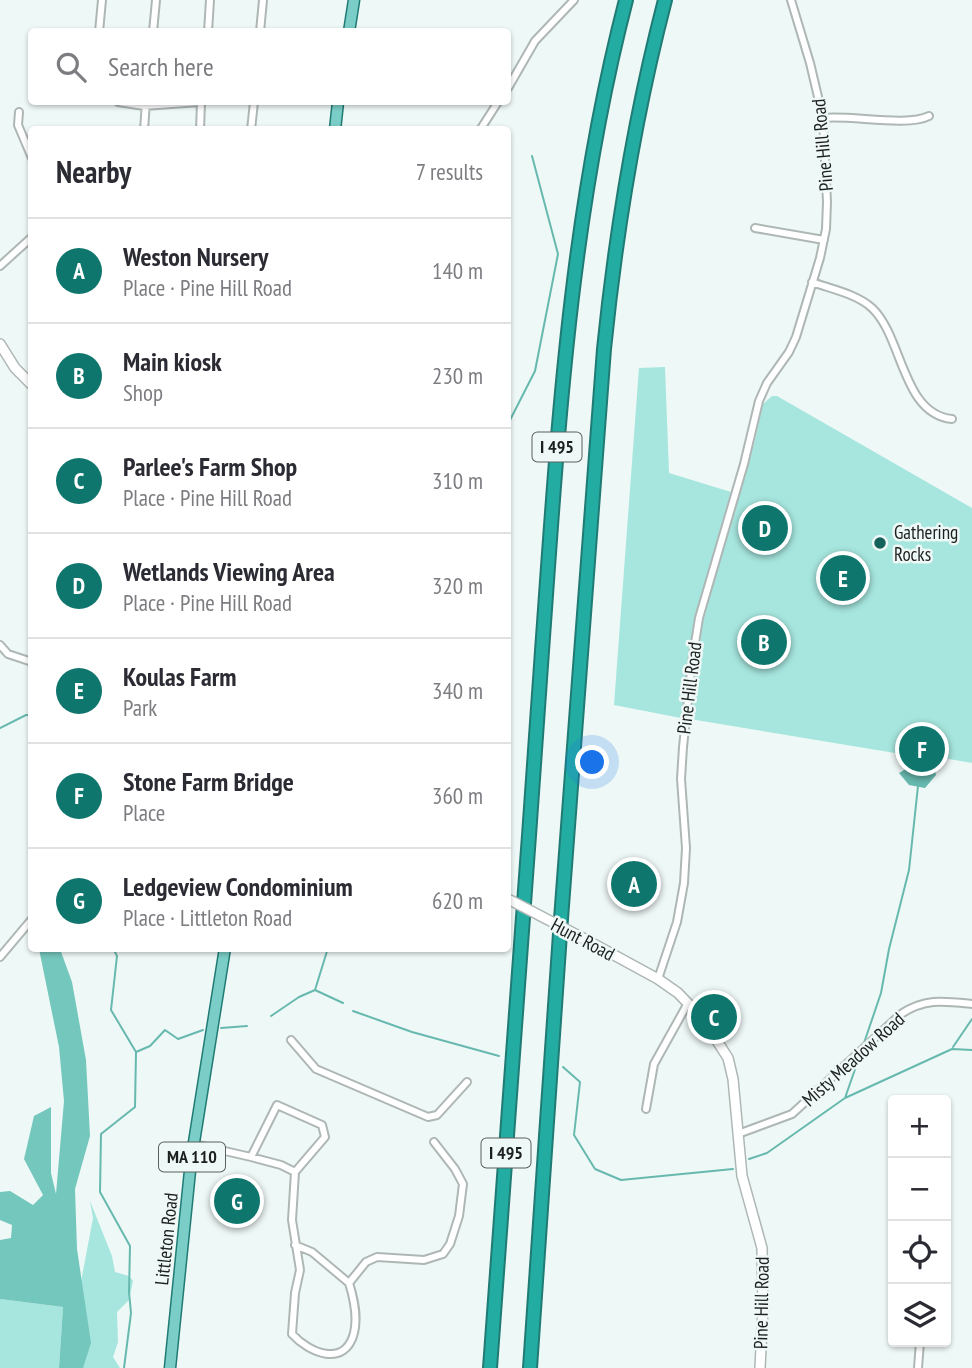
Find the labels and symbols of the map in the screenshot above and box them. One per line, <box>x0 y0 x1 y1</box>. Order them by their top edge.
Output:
street label: Pine Hill Road <box>806 98 838 192</box>
road number: I 495 <box>532 432 582 462</box>
pin: D <box>742 502 788 554</box>
place label: Gathering Rocks <box>894 520 958 566</box>
marker: Gathering Rocks <box>872 535 888 551</box>
pin: E <box>820 552 866 604</box>
pin: B <box>741 616 787 668</box>
street label: Pine Hill Road <box>671 641 707 735</box>
pin: F <box>899 723 945 775</box>
your location <box>575 745 609 779</box>
pin: A <box>611 858 657 910</box>
street label: Hunt Road <box>547 912 619 966</box>
pin: C <box>691 991 737 1043</box>
street label: Misty Meadow Road <box>797 1007 909 1111</box>
road number: I 495 <box>482 1138 530 1168</box>
road number: MA 110 <box>159 1142 225 1172</box>
pin: G <box>214 1175 260 1227</box>
street label: Littleton Road <box>149 1192 183 1286</box>
street label: Pine Hill Road <box>748 1257 774 1349</box>

